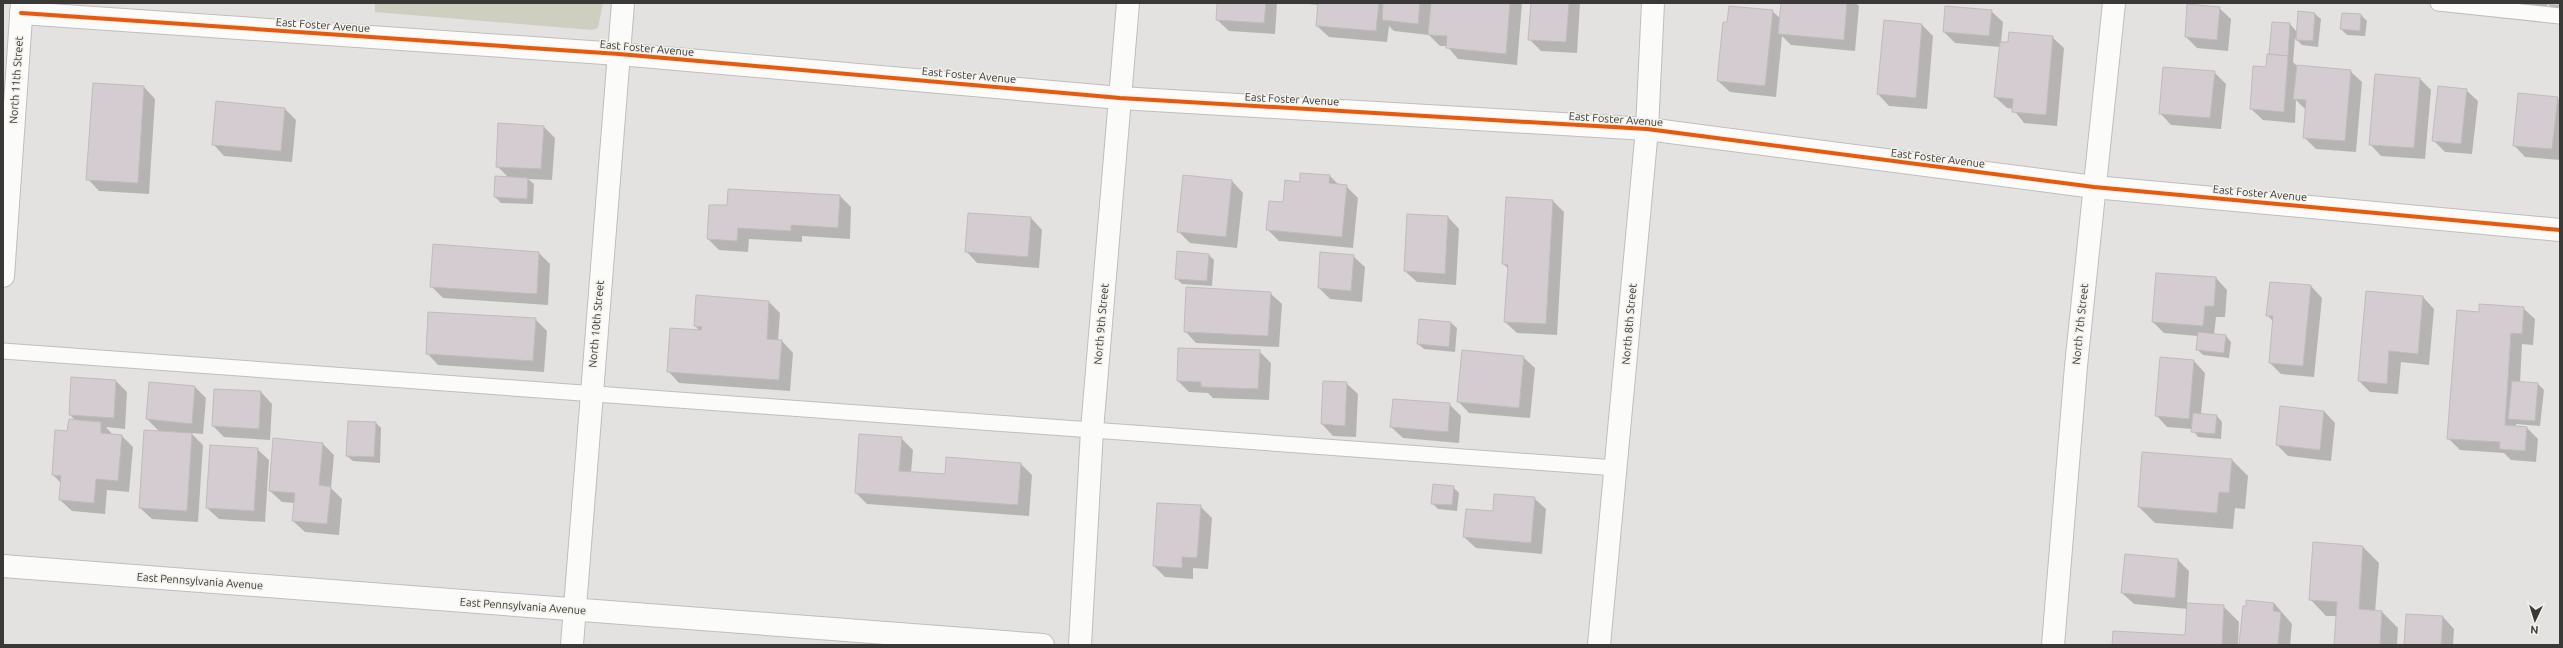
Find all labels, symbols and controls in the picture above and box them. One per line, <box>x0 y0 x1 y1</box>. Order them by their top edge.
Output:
street label: East Foster Avenue <box>275 16 371 34</box>
street label: North 11th Street <box>7 35 25 124</box>
street label: East Foster Avenue <box>599 38 695 58</box>
street label: East Foster Avenue <box>921 65 1017 85</box>
street label: East Foster Avenue <box>1244 91 1340 107</box>
street label: East Foster Avenue <box>1568 110 1664 128</box>
street label: East Foster Avenue <box>1890 146 1986 170</box>
street label: East Foster Avenue <box>2212 183 2308 203</box>
street label: North 10th Street <box>586 279 606 368</box>
street label: North 9th Street <box>1091 282 1111 365</box>
street label: North 8th Street <box>1619 282 1639 365</box>
street label: North 7th Street <box>2070 282 2090 365</box>
street label: East Pennsylvania Avenue <box>136 571 264 591</box>
street label: East Pennsylvania Avenue <box>459 596 587 616</box>
north arrow <box>2515 600 2555 640</box>
text: N <box>2530 624 2539 636</box>

